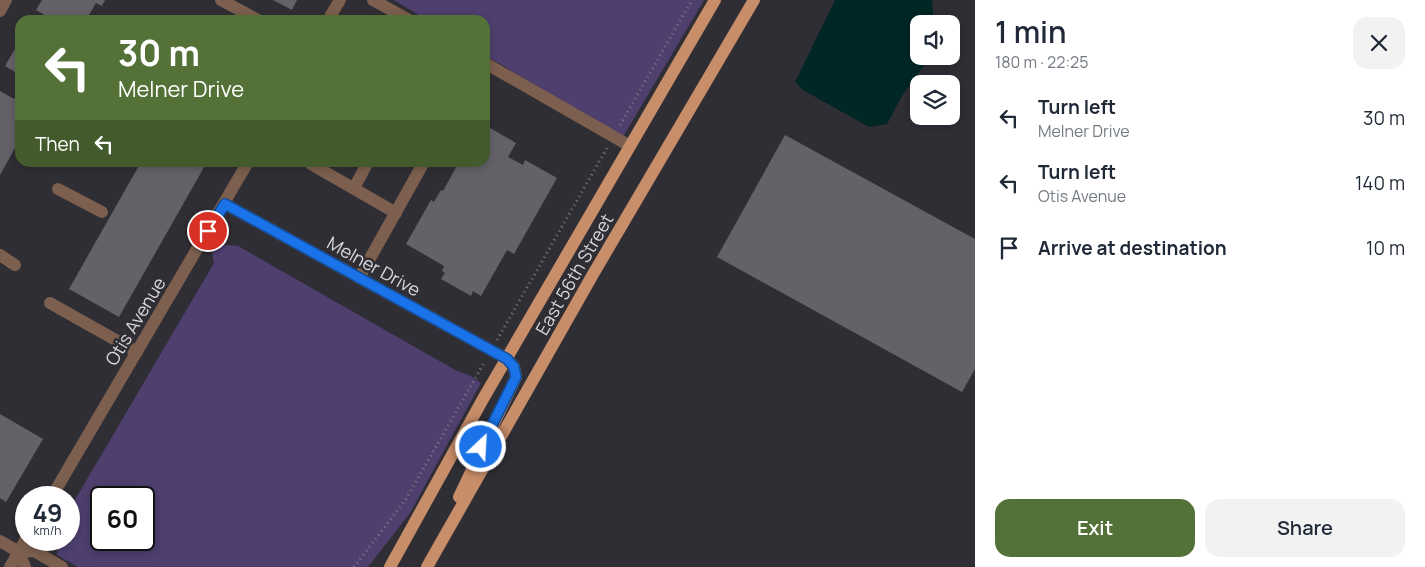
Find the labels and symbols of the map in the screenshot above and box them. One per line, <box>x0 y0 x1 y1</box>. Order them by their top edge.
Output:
street label: East 56th Street <box>529 209 619 339</box>
pin <box>187 210 229 252</box>
street label: Melner Drive <box>323 230 425 302</box>
street label: Otis Avenue <box>99 272 171 370</box>
position arrow <box>454 420 506 472</box>
speed limit sign: 60 <box>90 486 155 551</box>

